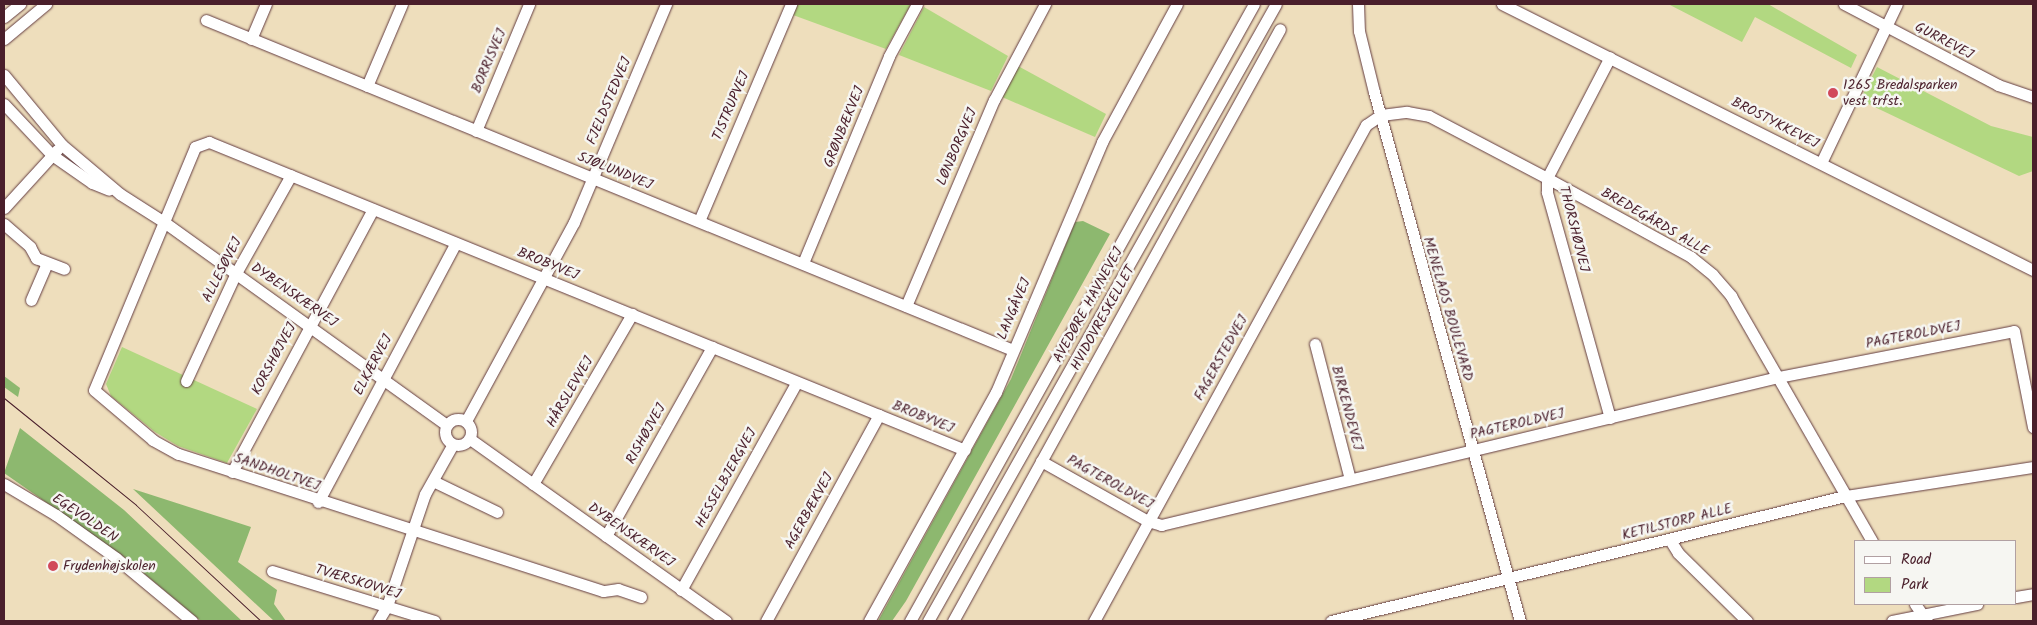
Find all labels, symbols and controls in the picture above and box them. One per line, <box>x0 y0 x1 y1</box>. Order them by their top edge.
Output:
street label: GURREVEJ <box>1912 19 1976 63</box>
street label: BORRISVEJ <box>468 27 510 95</box>
street label: FJELDSTEDVEJ <box>583 55 635 147</box>
street label: TISTRUPVEJ <box>709 69 753 143</box>
place label: 1265 Bredalsparken vest trfst. <box>1843 77 1957 110</box>
street label: GRØNBÆKVEJ <box>820 84 868 170</box>
marker: 1265 Bredalsparken vest trfst. <box>1827 87 1839 99</box>
street label: BROSTYKKEVEJ <box>1729 94 1821 152</box>
street label: LØNBORGVEJ <box>933 106 981 188</box>
street label: SJØLUNDVEJ <box>575 148 655 194</box>
street label: THORSHØJVEJ <box>1555 184 1593 274</box>
street label: BREDEGÅRDS ALLE <box>1598 184 1712 260</box>
street label: ALLESØVEJ <box>199 235 245 305</box>
street label: MENELAOS BOULEVARD <box>1419 235 1477 383</box>
street label: BROBYVEJ <box>515 244 581 284</box>
street label: AVEDØRE HAVNEVEJ <box>1049 245 1127 365</box>
street label: DYBENSKÆRVEJ <box>248 259 340 331</box>
street label: HVIDOVRESKELLET <box>1067 263 1139 373</box>
street label: LANGÅVEJ <box>994 276 1034 342</box>
street label: FAGERSTEDVEJ <box>1191 312 1251 404</box>
street label: PAGTEROLDVEJ <box>1864 318 1962 352</box>
street label: KORSHØJVEJ <box>248 320 300 398</box>
street label: ELKÆRVEJ <box>350 332 396 398</box>
street label: HÅRSLEVVEJ <box>543 354 597 430</box>
street label: BIRKENDEVEJ <box>1328 364 1366 452</box>
street label: BROBYVEJ <box>890 397 956 437</box>
street label: RISHØJVEJ <box>622 401 670 467</box>
street label: PAGTEROLDVEJ <box>1468 405 1566 443</box>
street label: HESSELBJERGVEJ <box>692 425 760 531</box>
street label: SANDHOLTVEJ <box>232 449 322 495</box>
street label: PAGTEROLDVEJ <box>1064 451 1156 513</box>
street label: AGERBÆKVEJ <box>781 470 837 552</box>
street label: EGEVOLDEN <box>49 490 121 546</box>
street label: DYBENSKÆRVEJ <box>585 499 677 571</box>
street label: KETILSTORP ALLE <box>1620 500 1734 544</box>
legend <box>1854 540 2017 605</box>
text: Road <box>1901 548 1931 572</box>
place label: Frydenhøjskolen <box>63 558 156 574</box>
marker: Frydenhøjskolen <box>47 560 59 572</box>
street label: TVÆRSKOVVEJ <box>313 561 403 603</box>
text: Park <box>1901 573 1928 597</box>

